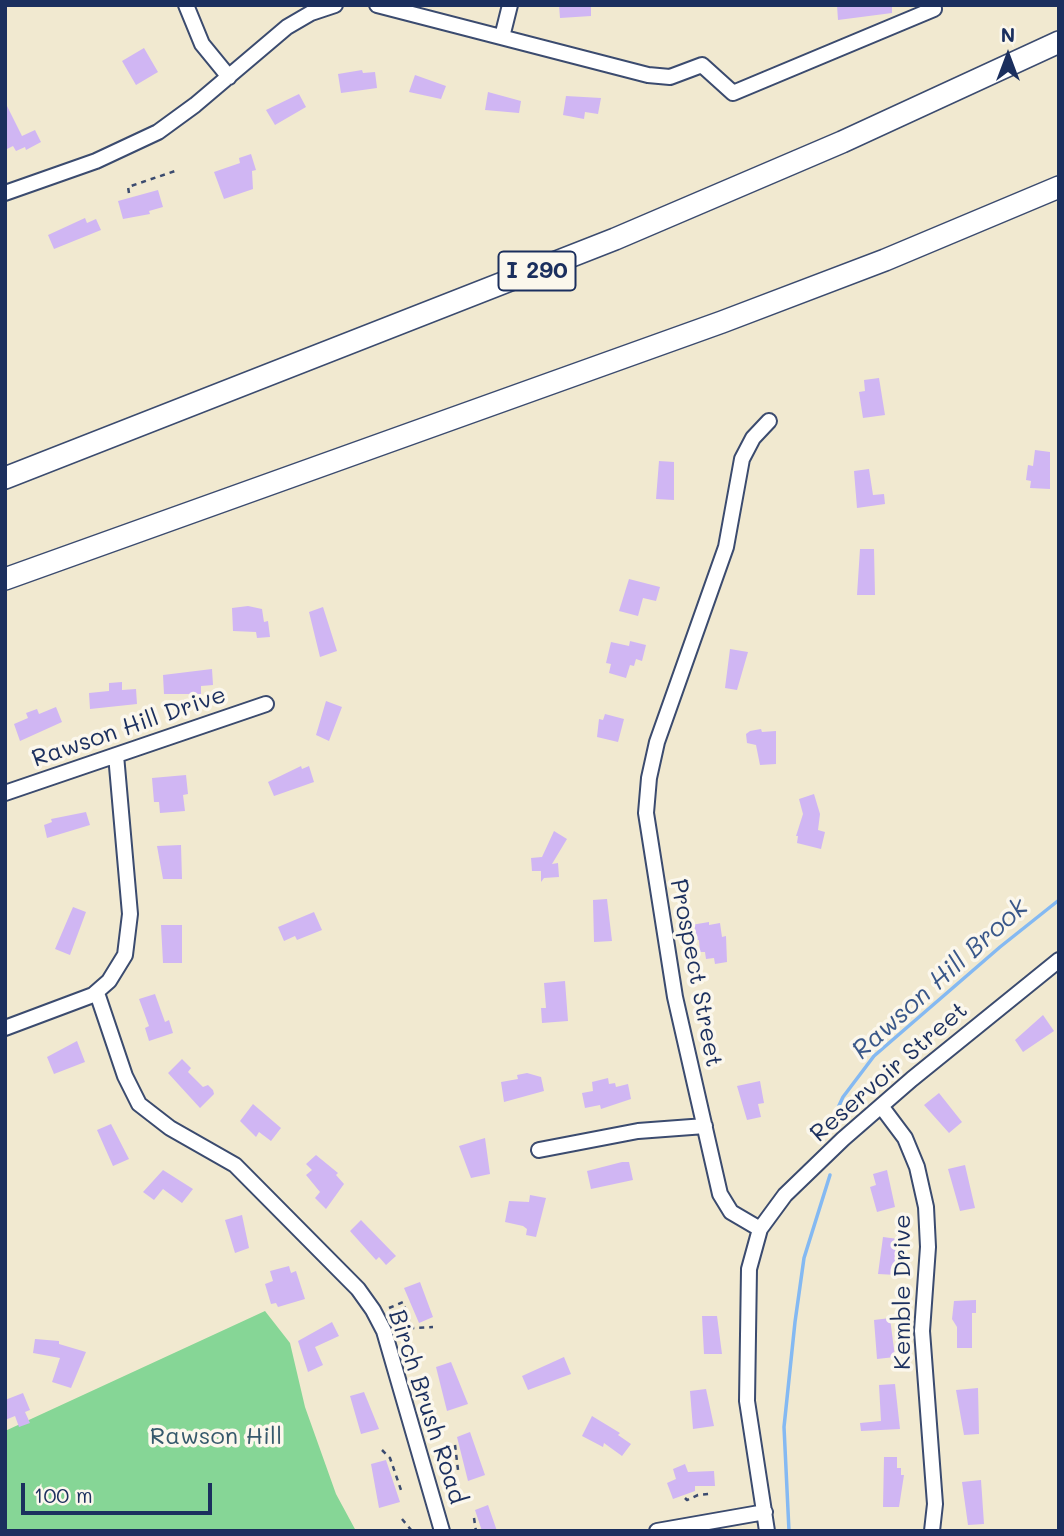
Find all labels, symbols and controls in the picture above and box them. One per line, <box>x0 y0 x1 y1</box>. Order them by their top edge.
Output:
north arrow <box>973 21 1043 91</box>
text: N <box>1001 22 1015 47</box>
road number: I 290 <box>498 252 576 290</box>
street label: Rawson Hill Drive <box>28 680 230 774</box>
street label: Prospect Street <box>664 876 728 1070</box>
water label: Rawson Hill Brook <box>846 892 1034 1066</box>
street label: Reservoir Street <box>804 996 974 1148</box>
street label: Kemble Drive <box>889 1214 917 1370</box>
street label: Birch Brush Road <box>382 1306 472 1508</box>
park label: Rawson Hill <box>150 1423 282 1451</box>
scale bar <box>24 1470 215 1514</box>
text: 100 m <box>34 1481 93 1508</box>

